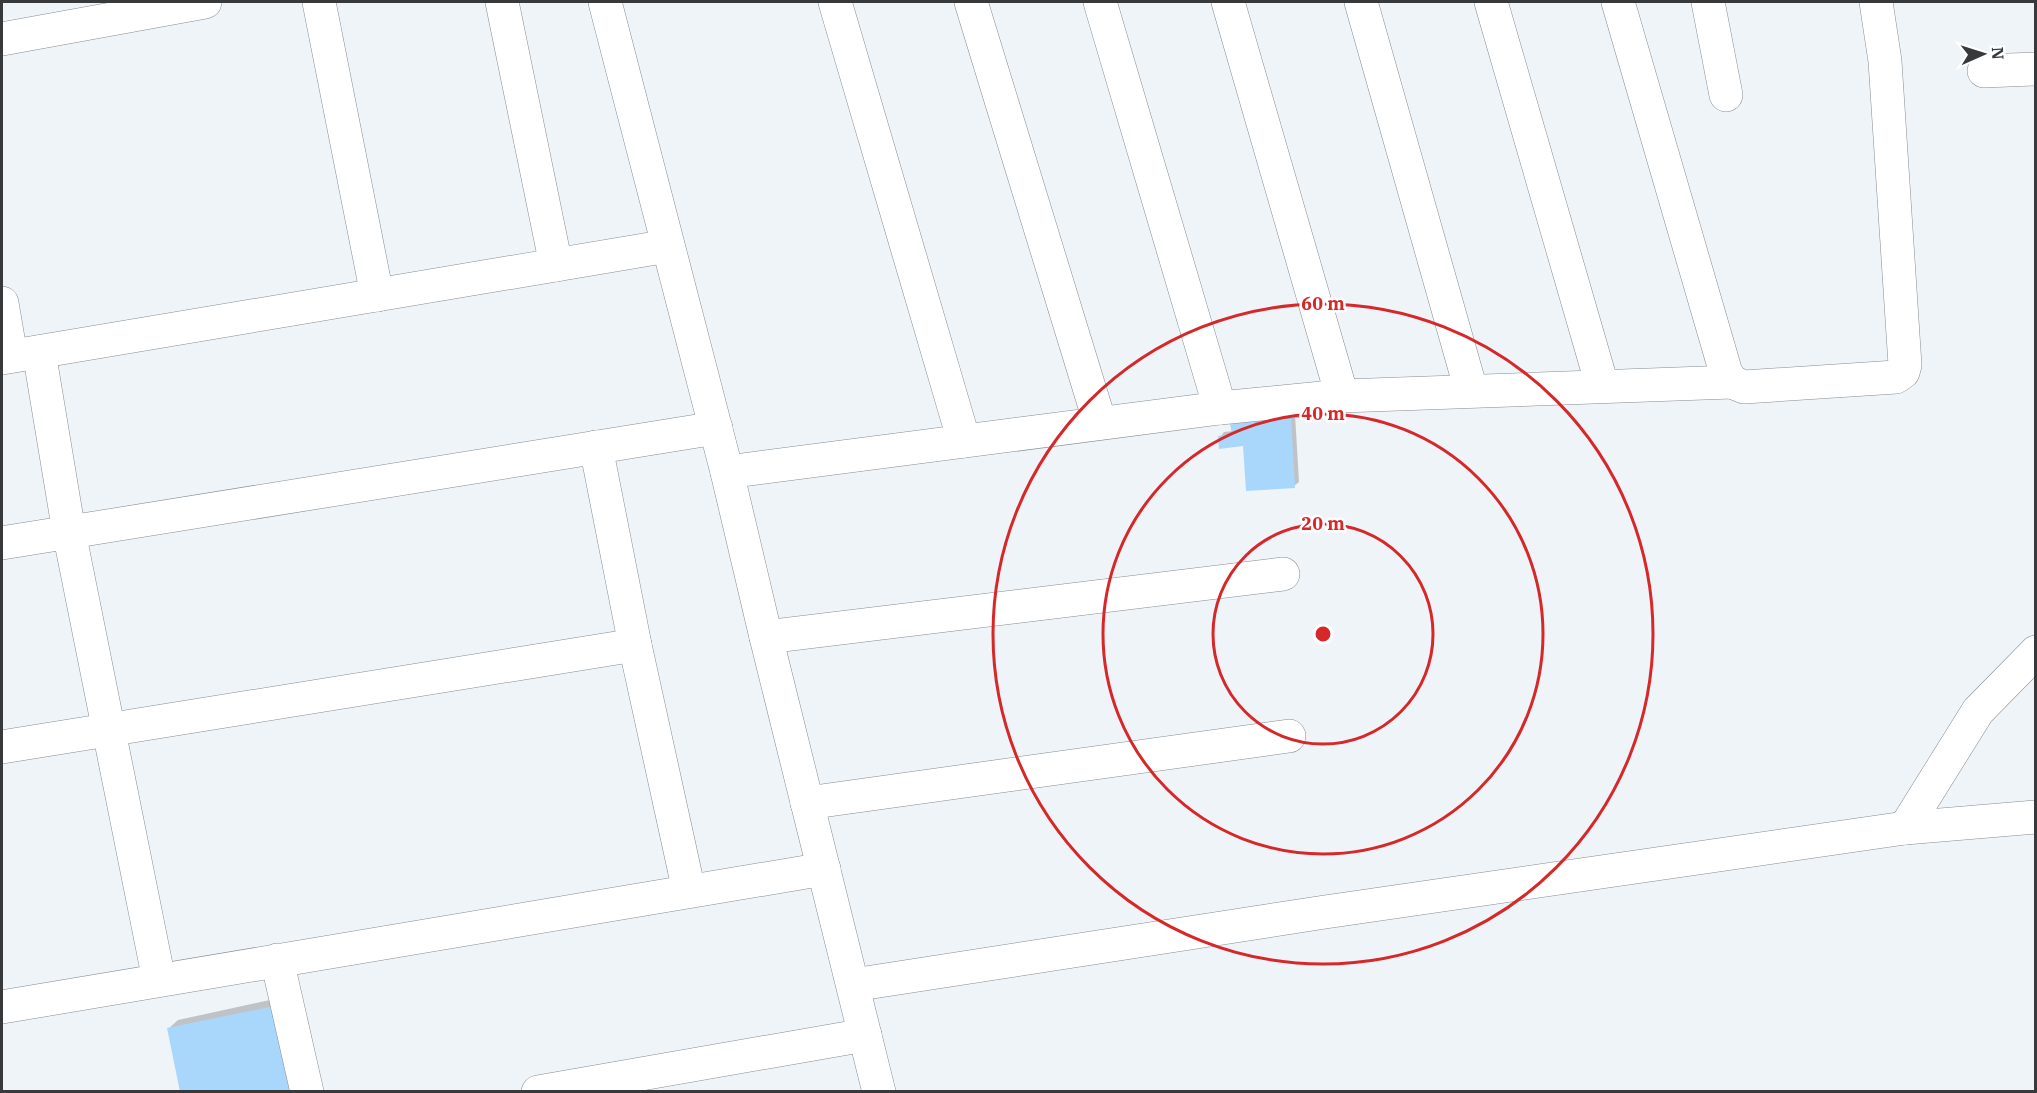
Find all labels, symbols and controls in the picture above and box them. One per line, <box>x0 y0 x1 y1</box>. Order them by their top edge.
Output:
north arrow <box>1953 24 2013 84</box>
text: N <box>1988 46 2008 60</box>
text: 60 m <box>1301 292 1345 315</box>
text: 40 m <box>1301 402 1345 425</box>
text: 20 m <box>1301 512 1345 535</box>
centre of rings <box>1313 624 1333 644</box>

